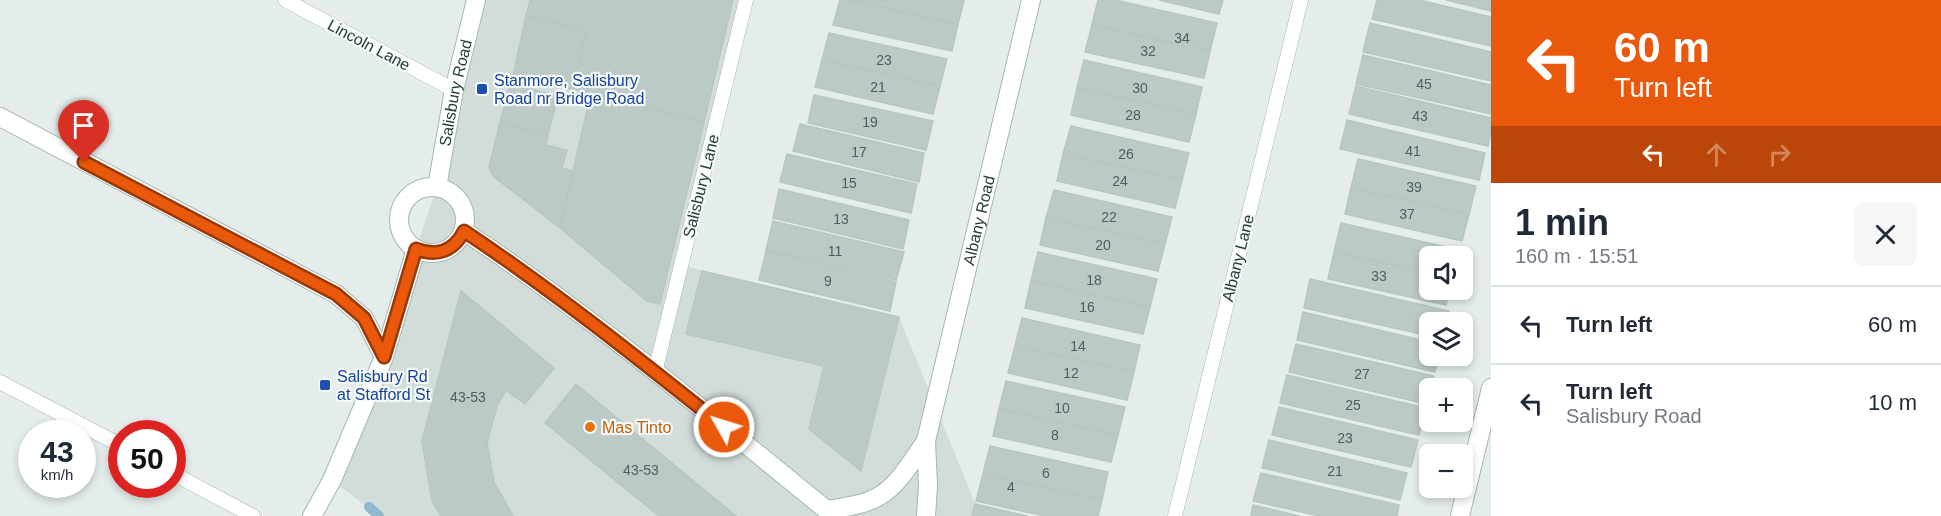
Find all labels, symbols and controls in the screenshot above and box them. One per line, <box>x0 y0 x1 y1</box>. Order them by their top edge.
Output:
street label: Lincoln Lane <box>325 16 413 74</box>
icon: left <box>1515 24 1593 102</box>
text: 60 m <box>1614 24 1710 71</box>
house number: 34 <box>1174 30 1190 46</box>
street label: Salisbury Road <box>436 38 475 147</box>
house number: 32 <box>1140 43 1156 59</box>
house number: 23 <box>876 52 892 68</box>
place label: Stanmore, Salisbury Road nr Bridge Road <box>494 72 644 107</box>
text: Turn left <box>1614 73 1712 103</box>
house number: 45 <box>1416 76 1432 92</box>
house number: 21 <box>870 79 886 95</box>
house number: 30 <box>1132 80 1148 96</box>
marker: Stanmore, Salisbury Road nr Bridge Road <box>475 82 489 96</box>
pin <box>58 100 109 162</box>
house number: 28 <box>1125 107 1141 123</box>
house number: 43 <box>1412 108 1428 124</box>
icon: arrive <box>67 109 100 142</box>
house number: 19 <box>862 114 878 130</box>
street label: Salisbury Lane <box>680 132 722 239</box>
icon: left <box>1637 138 1670 171</box>
icon: ahead <box>1700 138 1733 171</box>
icon: right <box>1763 138 1796 171</box>
house number: 41 <box>1405 143 1421 159</box>
house number: 17 <box>851 144 867 160</box>
house number: 26 <box>1118 146 1134 162</box>
house number: 24 <box>1112 173 1128 189</box>
street label: Albany Road <box>960 174 997 267</box>
house number: 15 <box>841 175 857 191</box>
house number: 39 <box>1406 179 1422 195</box>
text: 1 min <box>1515 202 1609 243</box>
button: close <box>1854 203 1917 266</box>
house number: 37 <box>1399 206 1415 222</box>
house number: 22 <box>1101 209 1117 225</box>
house number: 13 <box>833 211 849 227</box>
street label: Albany Lane <box>1219 213 1257 303</box>
house number: 20 <box>1095 237 1111 253</box>
house number: 11 <box>828 243 842 259</box>
text: 160 m · 15:51 <box>1515 245 1638 267</box>
map controls <box>1419 246 1473 498</box>
button: sound <box>1419 246 1473 300</box>
house number: 33 <box>1371 268 1387 284</box>
house number: 18 <box>1086 272 1102 288</box>
house number: 9 <box>824 273 832 289</box>
house number: 16 <box>1079 299 1095 315</box>
icon: left <box>1515 309 1548 342</box>
button: layers <box>1419 312 1473 366</box>
text: Turn left <box>1566 312 1652 337</box>
text: 60 m <box>1868 312 1917 337</box>
house number: 14 <box>1070 338 1086 354</box>
house number: 12 <box>1063 365 1079 381</box>
house number: 27 <box>1354 366 1370 382</box>
place label: Salisbury Rd at Stafford St <box>337 368 431 403</box>
marker: Salisbury Rd at Stafford St <box>318 378 332 392</box>
button: + <box>1419 378 1473 432</box>
text: Turn left <box>1566 379 1652 404</box>
icon: left <box>1515 387 1548 420</box>
house number: 43-53 <box>450 389 486 405</box>
text: 10 m <box>1868 390 1917 415</box>
position arrow <box>692 395 756 459</box>
house number: 25 <box>1345 397 1361 413</box>
house number: 10 <box>1054 400 1070 416</box>
text: Salisbury Road <box>1566 405 1702 427</box>
place label: Mas Tinto <box>602 419 671 436</box>
speed limit sign: 50 <box>108 420 186 498</box>
marker: Mas Tinto <box>583 420 597 434</box>
house number: 8 <box>1051 427 1059 443</box>
house number: 23 <box>1337 430 1353 446</box>
text: 43 <box>40 435 74 468</box>
button: − <box>1419 444 1473 498</box>
house number: 43-53 <box>623 462 659 478</box>
house number: 21 <box>1327 463 1343 479</box>
house number: 6 <box>1042 465 1050 481</box>
text: km/h <box>41 466 73 483</box>
house number: 4 <box>1007 479 1015 495</box>

